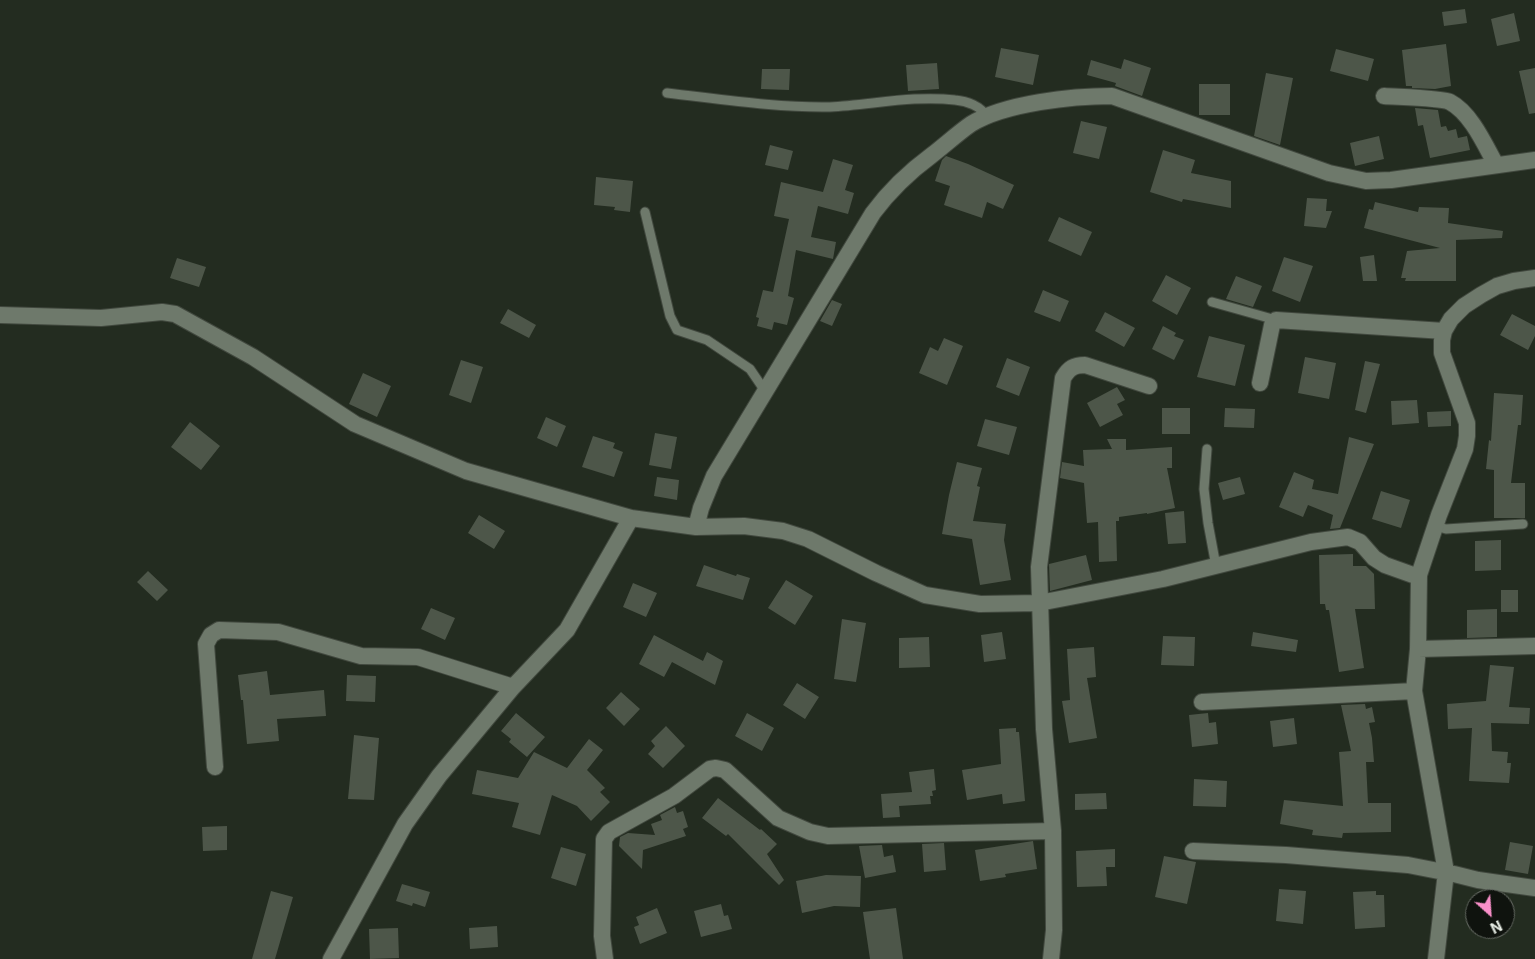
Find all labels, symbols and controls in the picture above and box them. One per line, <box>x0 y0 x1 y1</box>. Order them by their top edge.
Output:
north arrow <box>1465 889 1515 939</box>
text: N <box>1488 917 1505 937</box>

